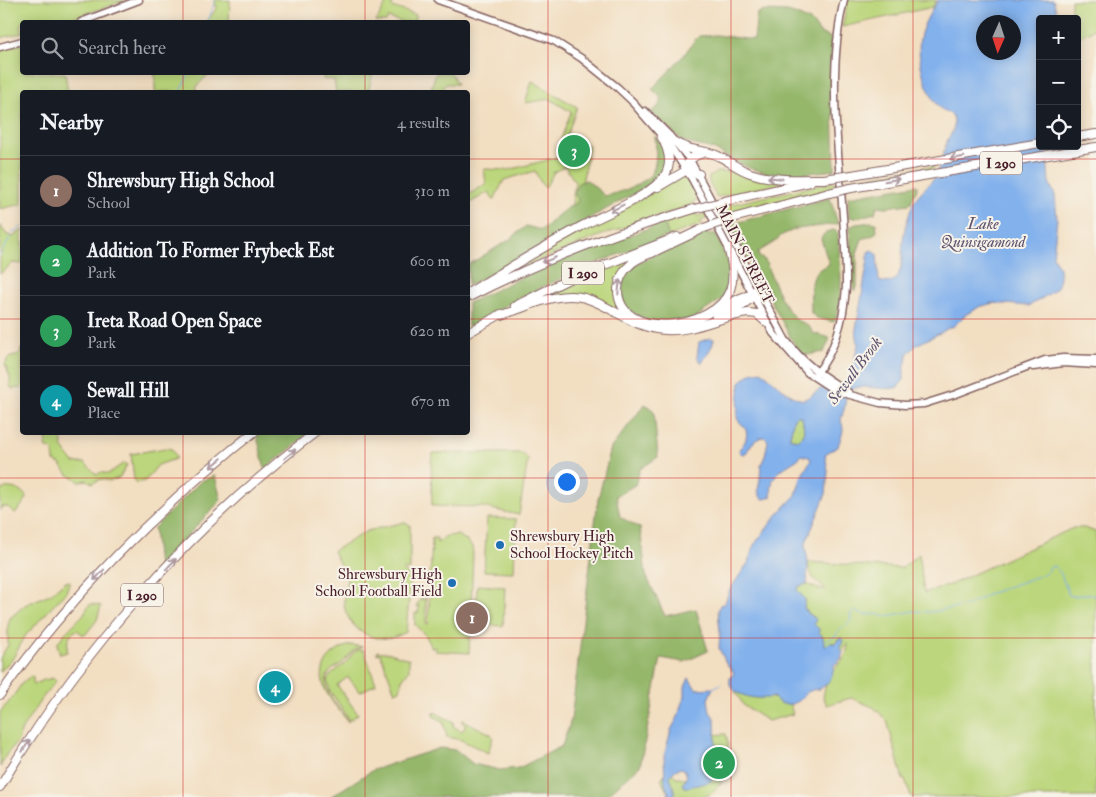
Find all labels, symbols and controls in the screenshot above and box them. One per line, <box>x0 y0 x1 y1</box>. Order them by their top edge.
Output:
north arrow <box>976 15 1021 60</box>
map controls <box>1036 15 1081 150</box>
button: + <box>1036 15 1081 60</box>
search box <box>20 20 470 75</box>
icon: search <box>38 34 66 62</box>
text: Search here <box>78 36 166 60</box>
button: − <box>1036 60 1081 105</box>
button: locate <box>1036 105 1081 150</box>
text: Nearby <box>40 109 103 136</box>
text: 4 results <box>397 113 450 133</box>
pin: 3 <box>558 132 590 170</box>
road number: I 290 <box>980 152 1022 174</box>
one-way arrow <box>950 153 966 163</box>
text: Shrewsbury High School <box>87 169 274 193</box>
one-way arrow <box>768 173 784 183</box>
one-way arrow <box>884 175 900 185</box>
text: 1 <box>53 181 59 201</box>
text: 310 m <box>414 181 450 201</box>
text: School <box>87 193 130 213</box>
street label: MAIN STREET <box>711 201 778 307</box>
one-way arrow <box>609 203 624 213</box>
water label: Lake Quinsigamond <box>941 214 1026 252</box>
text: Addition To Former Frybeck Est <box>87 239 334 263</box>
text: 2 <box>52 251 60 271</box>
text: 600 m <box>410 251 450 271</box>
one-way arrow <box>542 256 557 265</box>
road number: I 290 <box>562 262 604 284</box>
text: Park <box>87 263 116 283</box>
one-way arrow <box>615 279 624 295</box>
text: Ireta Road Open Space <box>87 309 262 333</box>
text: 3 <box>53 321 59 341</box>
text: 620 m <box>410 321 450 341</box>
text: Park <box>87 333 116 353</box>
water label: Sewall Brook <box>822 333 887 409</box>
text: Sewall Hill <box>87 379 169 403</box>
text: 4 <box>52 391 60 411</box>
text: 670 m <box>411 391 450 411</box>
text: Place <box>87 403 120 423</box>
one-way arrow <box>283 448 296 459</box>
one-way arrow <box>210 458 223 469</box>
your location <box>554 469 580 495</box>
place label: Shrewsbury High School Hockey Pitch <box>510 527 633 563</box>
marker: Shrewsbury High School Hockey Pitch <box>494 539 506 551</box>
one-way arrow <box>164 558 177 570</box>
place label: Shrewsbury High School Football Field <box>315 565 443 601</box>
one-way arrow <box>93 569 105 582</box>
marker: Shrewsbury High School Football Field <box>446 577 458 589</box>
road number: I 290 <box>121 584 163 606</box>
pin: 1 <box>456 599 488 637</box>
pin: 4 <box>259 668 291 706</box>
one-way arrow <box>21 739 31 753</box>
pin: 2 <box>703 744 735 782</box>

